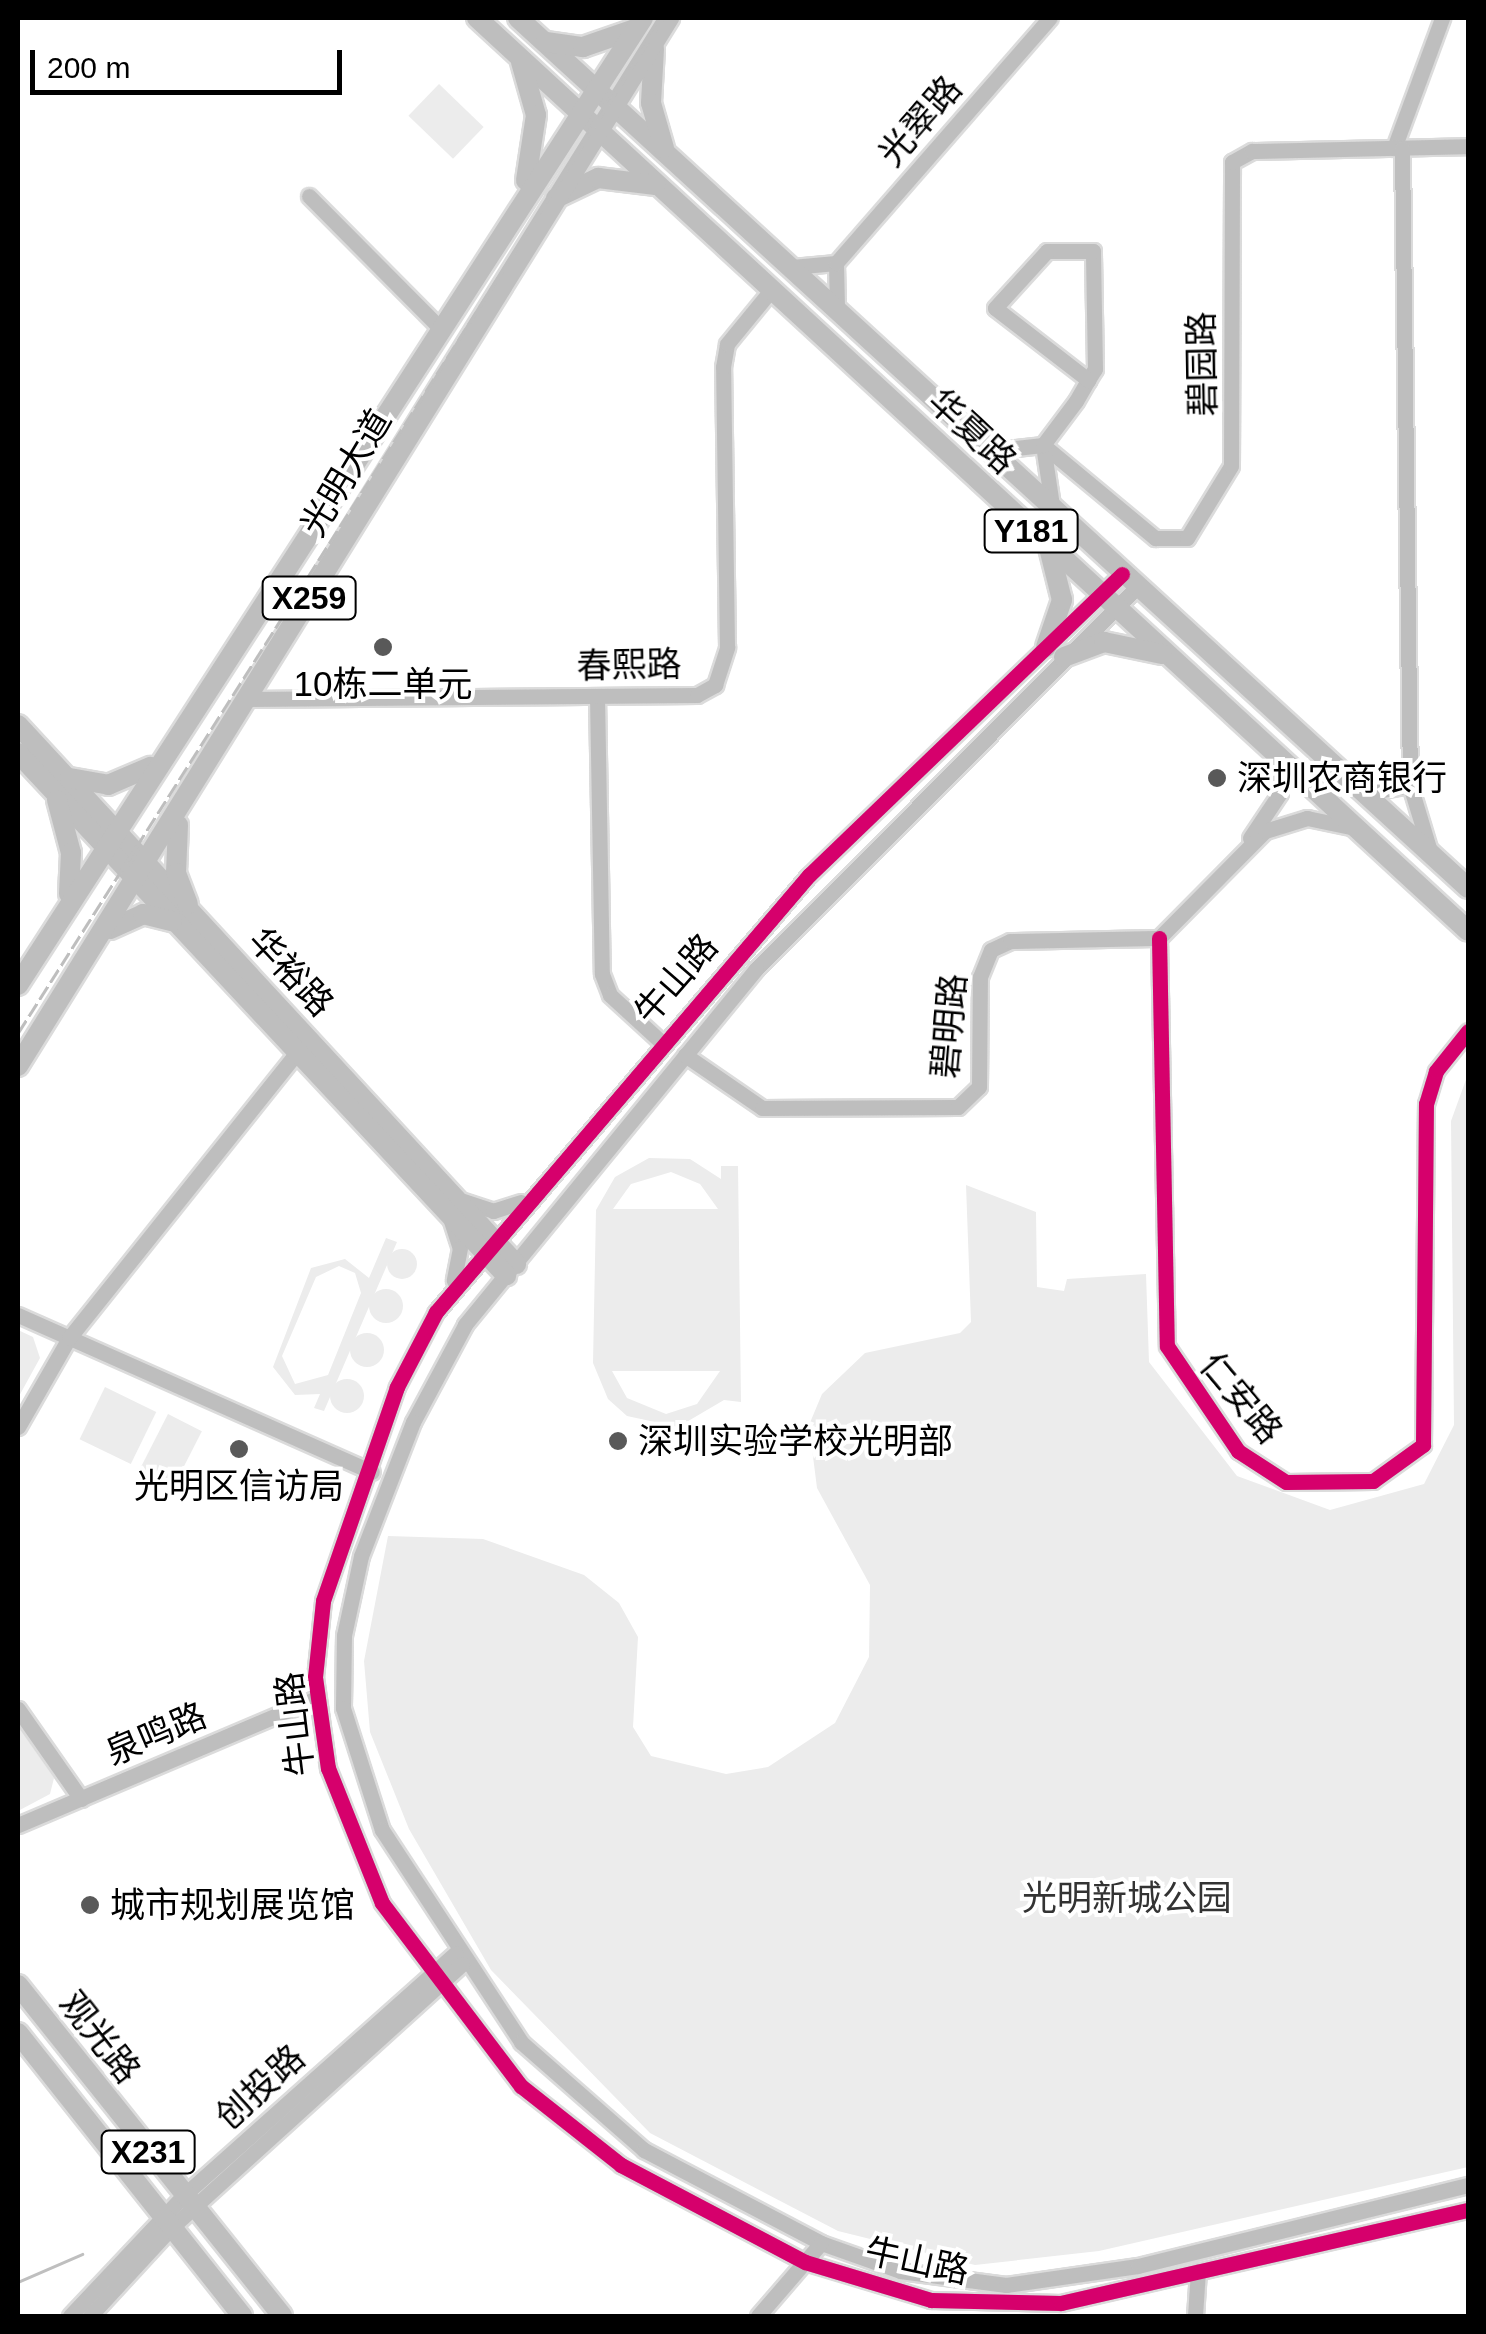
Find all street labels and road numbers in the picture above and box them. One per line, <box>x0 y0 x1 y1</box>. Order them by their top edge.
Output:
street label: 光翠路 <box>870 68 970 174</box>
street label: 碧园路 <box>1180 311 1224 417</box>
street label: 华夏路 <box>919 380 1025 482</box>
street label: 光明大道 <box>292 402 400 544</box>
road number: Y181 <box>984 504 1078 558</box>
road number: X259 <box>262 571 356 625</box>
street label: 春熙路 <box>576 643 682 687</box>
street label: 华裕路 <box>240 919 342 1025</box>
street label: 牛山路 <box>626 926 726 1032</box>
street label: 碧明路 <box>924 972 974 1080</box>
street label: 仁安路 <box>1191 1344 1291 1452</box>
street label: 牛山路 <box>268 1669 322 1779</box>
street label: 泉鸣路 <box>99 1694 213 1774</box>
street label: 观光路 <box>51 1983 149 2091</box>
street label: 创投路 <box>207 2036 313 2138</box>
road number: X231 <box>100 2125 196 2179</box>
street label: 牛山路 <box>861 2230 973 2292</box>

